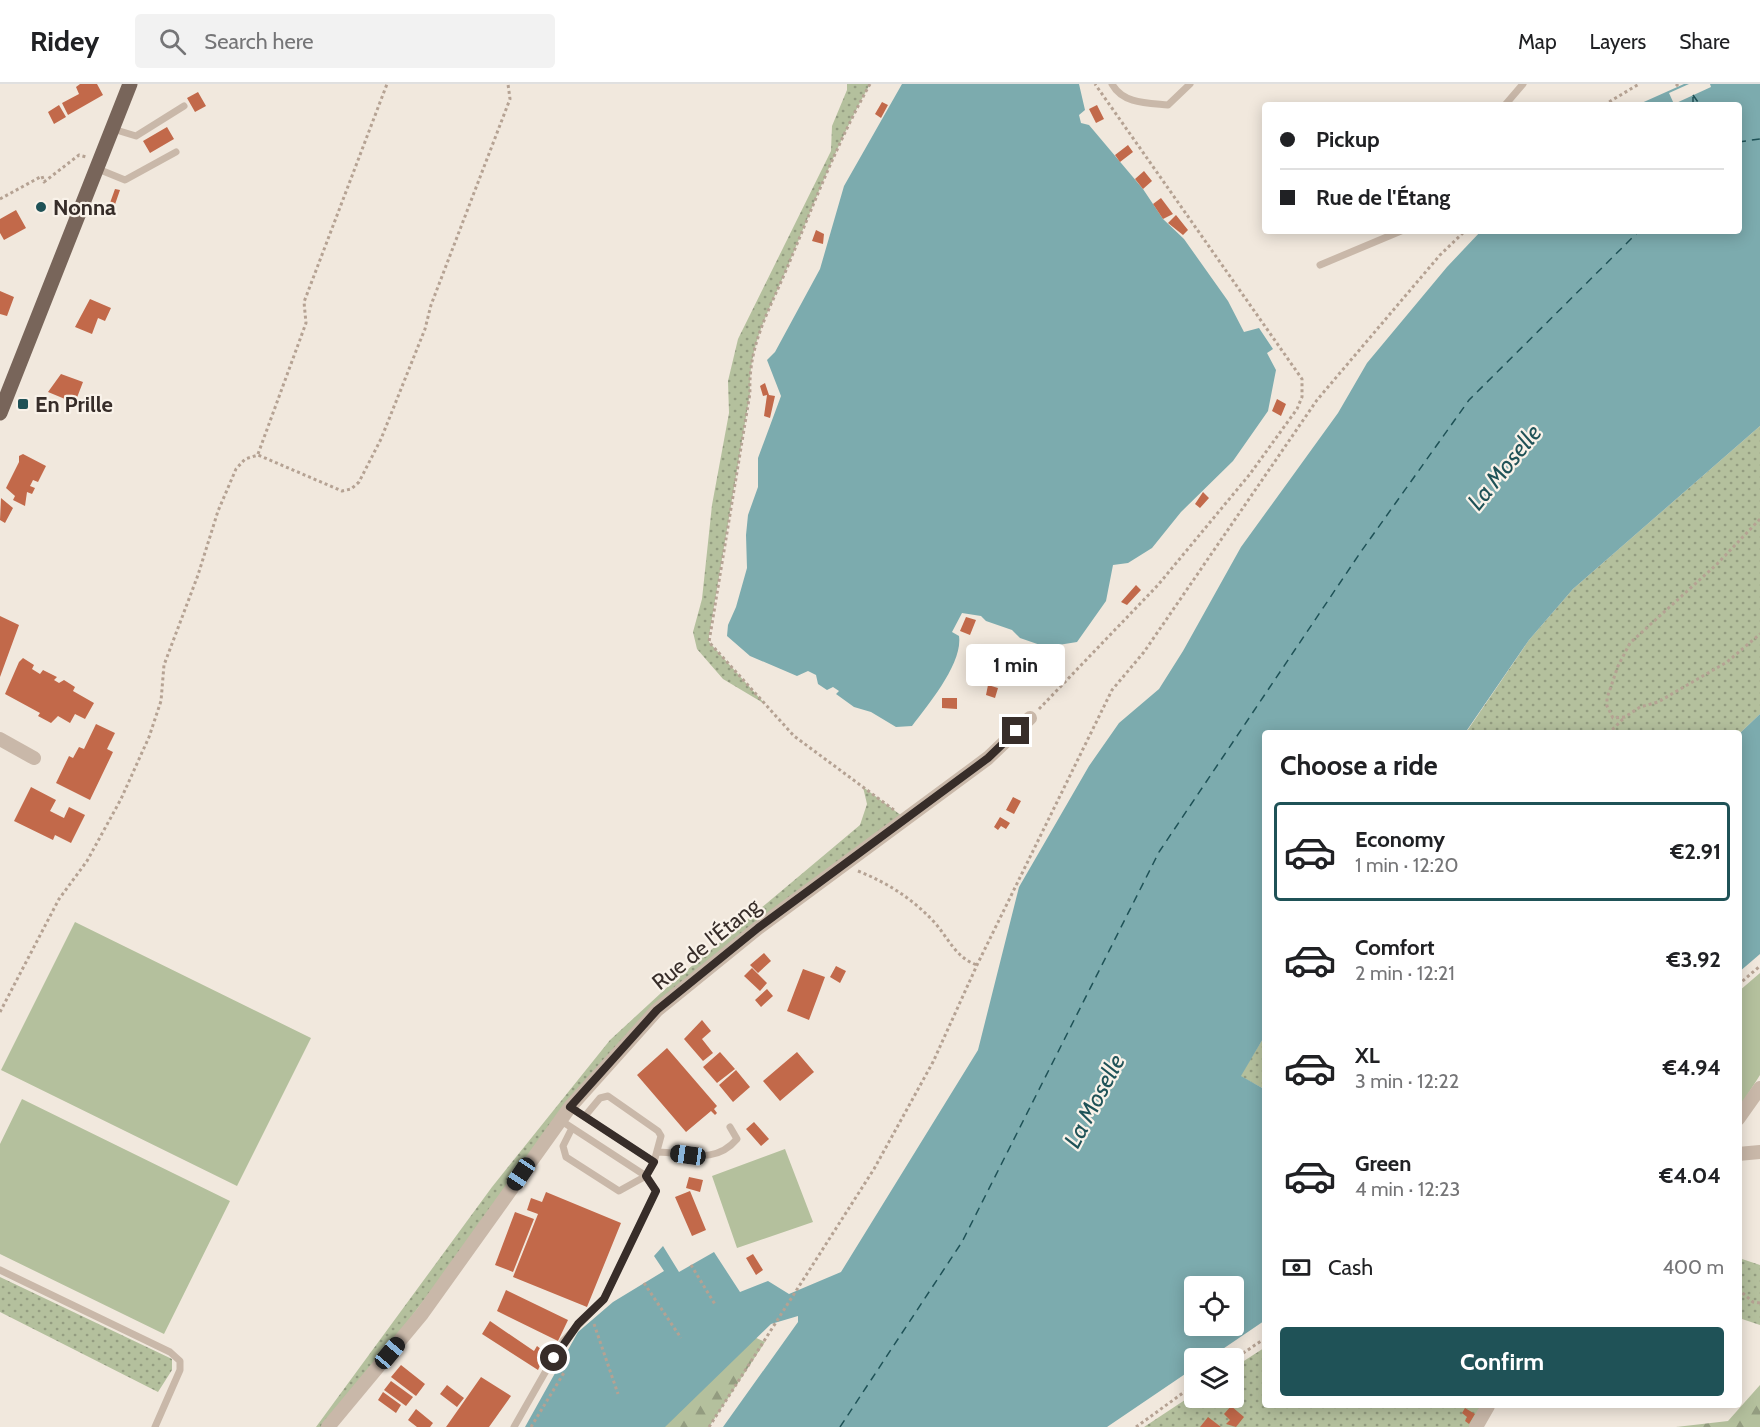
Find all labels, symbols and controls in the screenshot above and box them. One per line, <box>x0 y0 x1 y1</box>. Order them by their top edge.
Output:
search box <box>135 14 555 68</box>
text: Ridey <box>30 24 99 58</box>
icon: search <box>156 25 189 58</box>
text: Search here <box>204 28 314 55</box>
text: Map <box>1518 29 1557 54</box>
text: Layers <box>1590 29 1646 54</box>
text: Share <box>1679 29 1730 54</box>
text: Pickup <box>1316 126 1380 153</box>
text: Rue de l'Étang <box>1316 184 1450 211</box>
place label: Nonna <box>53 194 116 221</box>
marker: Nonna <box>34 200 48 214</box>
place label: En Prille <box>35 391 113 418</box>
marker: En Prille <box>16 397 30 411</box>
water label: La Moselle <box>1461 418 1547 516</box>
callout: 1 min <box>966 644 1066 686</box>
text: 1 min <box>993 653 1038 677</box>
route end <box>1002 717 1029 744</box>
text: Choose a ride <box>1280 749 1438 782</box>
icon: car <box>1283 825 1337 879</box>
text: Economy <box>1355 826 1445 853</box>
text: €2.91 <box>1670 838 1721 865</box>
text: 1 min · 12:20 <box>1355 853 1458 877</box>
street label: Rue de l'Étang <box>647 892 766 996</box>
icon: car <box>1283 933 1337 987</box>
text: Comfort <box>1355 934 1434 961</box>
text: €3.92 <box>1666 946 1721 973</box>
text: 2 min · 12:21 <box>1355 961 1455 985</box>
icon: car <box>1283 1041 1337 1095</box>
text: XL <box>1355 1042 1380 1069</box>
water label: La Moselle <box>1057 1049 1131 1153</box>
text: €4.94 <box>1663 1054 1721 1081</box>
text: 3 min · 12:22 <box>1355 1069 1459 1093</box>
car <box>669 1144 707 1166</box>
icon: car <box>1283 1149 1337 1203</box>
text: Green <box>1355 1150 1411 1177</box>
car <box>503 1154 539 1194</box>
text: €4.04 <box>1659 1162 1721 1189</box>
text: 4 min · 12:23 <box>1355 1177 1460 1201</box>
icon: cash <box>1280 1251 1313 1284</box>
text: Cash <box>1328 1254 1373 1281</box>
text: 400 m <box>1662 1255 1724 1279</box>
map controls <box>1184 1276 1244 1408</box>
button: locate <box>1184 1276 1244 1336</box>
button: Confirm <box>1280 1327 1724 1396</box>
car <box>372 1333 408 1373</box>
route start <box>540 1344 567 1371</box>
button: layers <box>1184 1348 1244 1408</box>

